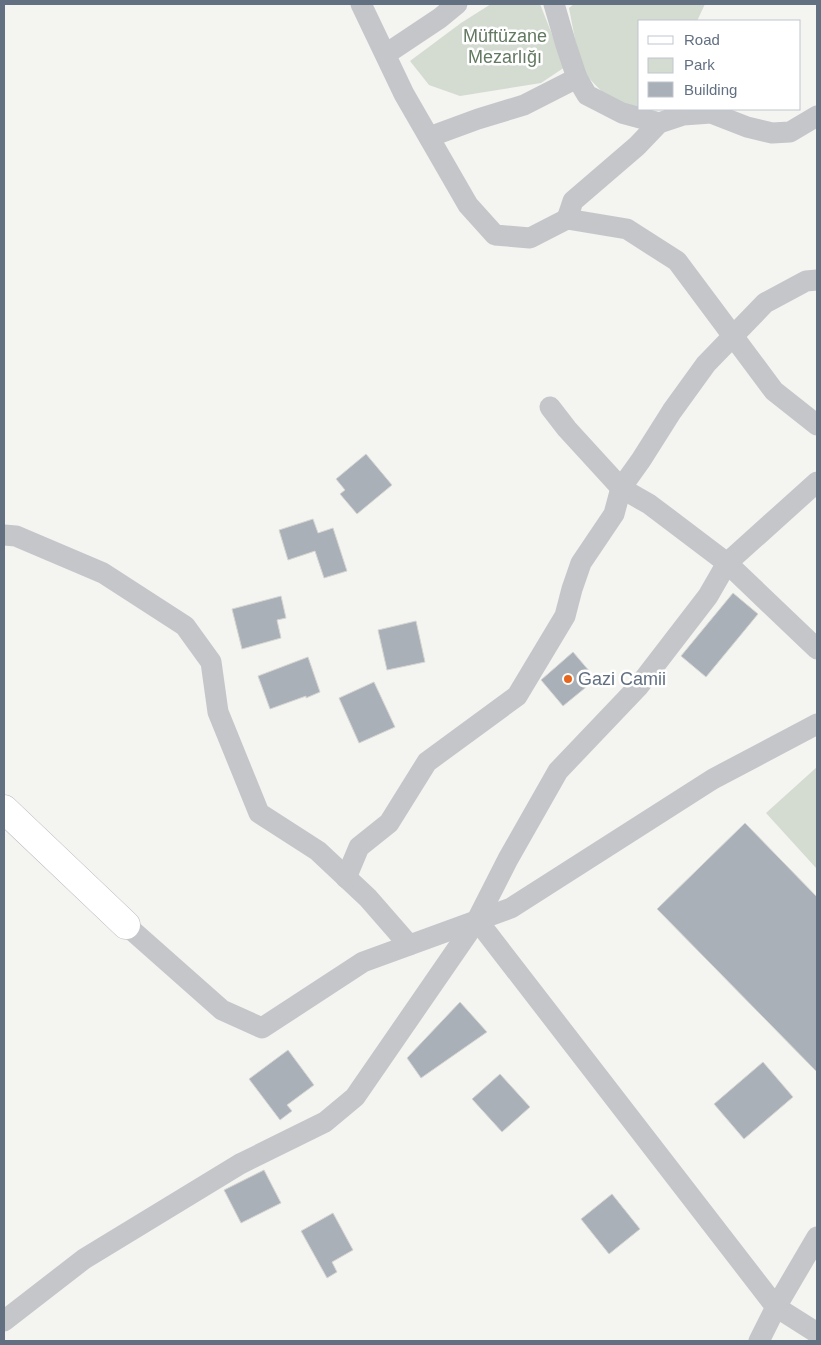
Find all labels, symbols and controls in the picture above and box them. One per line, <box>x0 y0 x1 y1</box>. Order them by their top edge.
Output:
legend <box>638 20 801 110</box>
park label: Müftüzane Mezarlığı <box>463 26 547 67</box>
text: Road <box>684 31 720 48</box>
text: Park <box>684 56 715 73</box>
text: Building <box>684 81 737 98</box>
place label: Gazi Camii <box>578 669 666 689</box>
marker: Gazi Camii <box>562 673 574 685</box>

